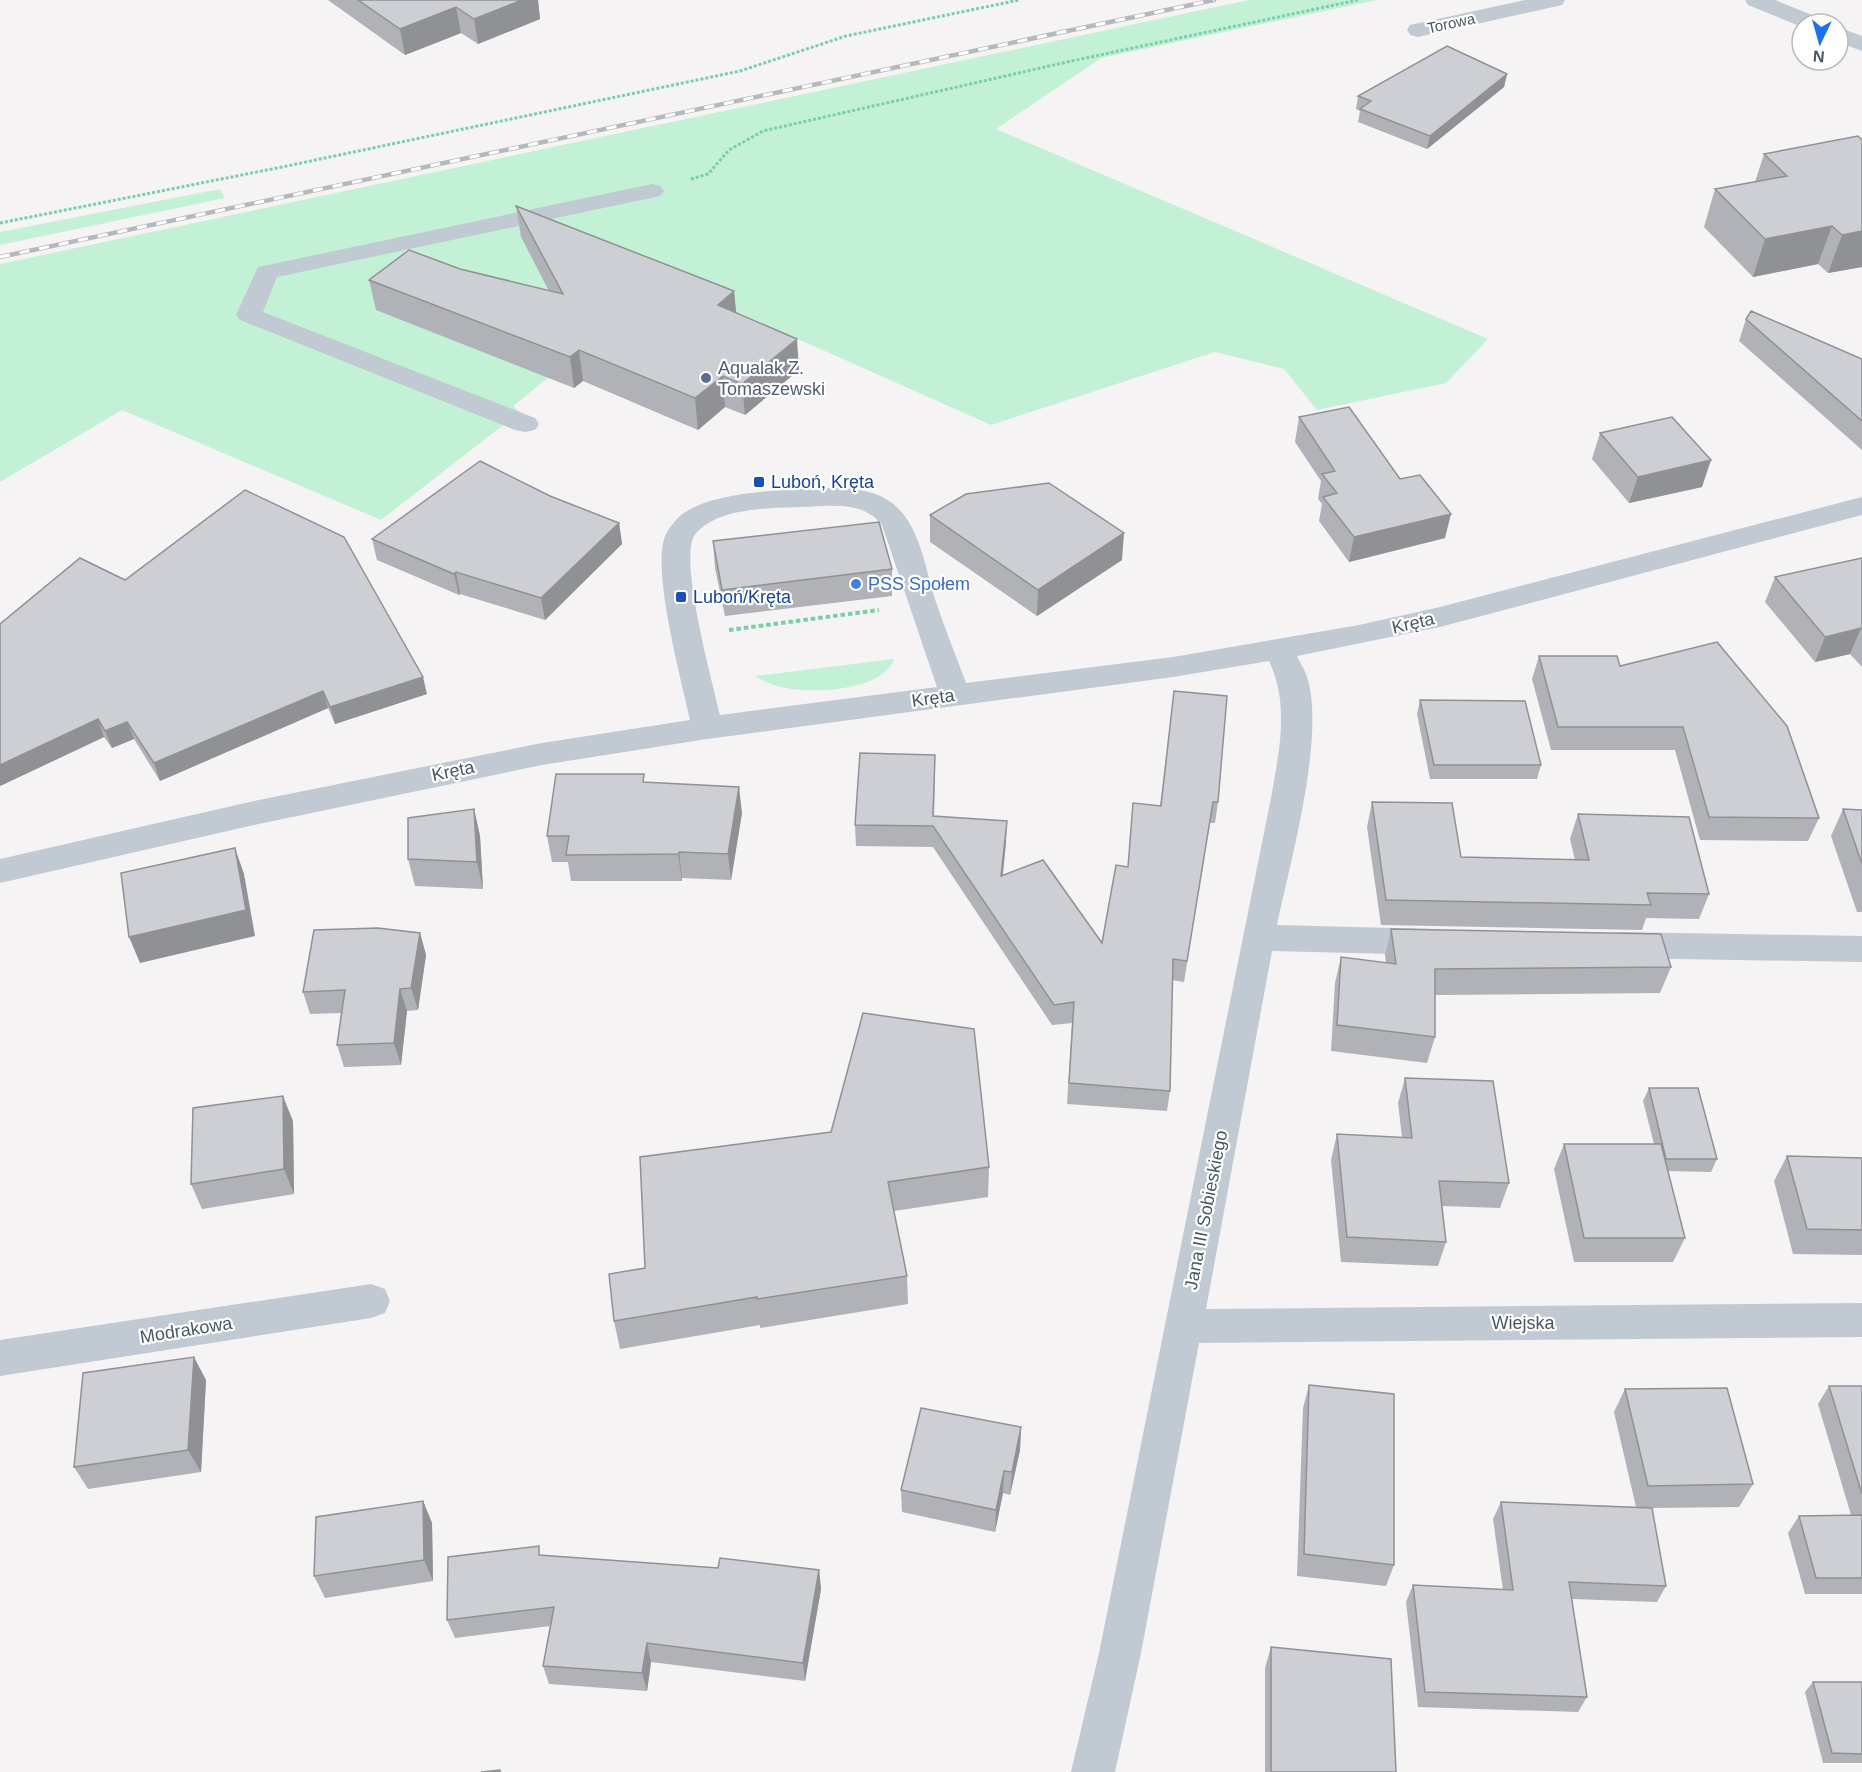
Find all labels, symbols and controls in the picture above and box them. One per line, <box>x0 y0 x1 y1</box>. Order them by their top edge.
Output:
street label: Torowa <box>1426 10 1477 36</box>
north arrow <box>1790 12 1850 72</box>
text: N <box>1812 47 1825 65</box>
place label: Aqualak Z. Tomaszewski <box>718 358 825 399</box>
marker: Aqualak Z. Tomaszewski <box>699 371 713 385</box>
place label: Luboń, Kręta <box>771 472 875 492</box>
marker: Luboń, Kręta <box>752 475 766 489</box>
place label: PSS Społem <box>868 574 970 594</box>
marker: PSS Społem <box>849 577 863 591</box>
place label: Luboń/Kręta <box>693 587 792 607</box>
marker: Luboń/Kręta <box>674 590 688 604</box>
street label: Kręta <box>1390 608 1437 638</box>
street label: Kręta <box>910 685 957 711</box>
street label: Kręta <box>430 757 477 785</box>
street label: Jana III Sobieskiego <box>1181 1129 1231 1291</box>
street label: Modrakowa <box>138 1313 234 1347</box>
street label: Wiejska <box>1491 1313 1555 1333</box>

